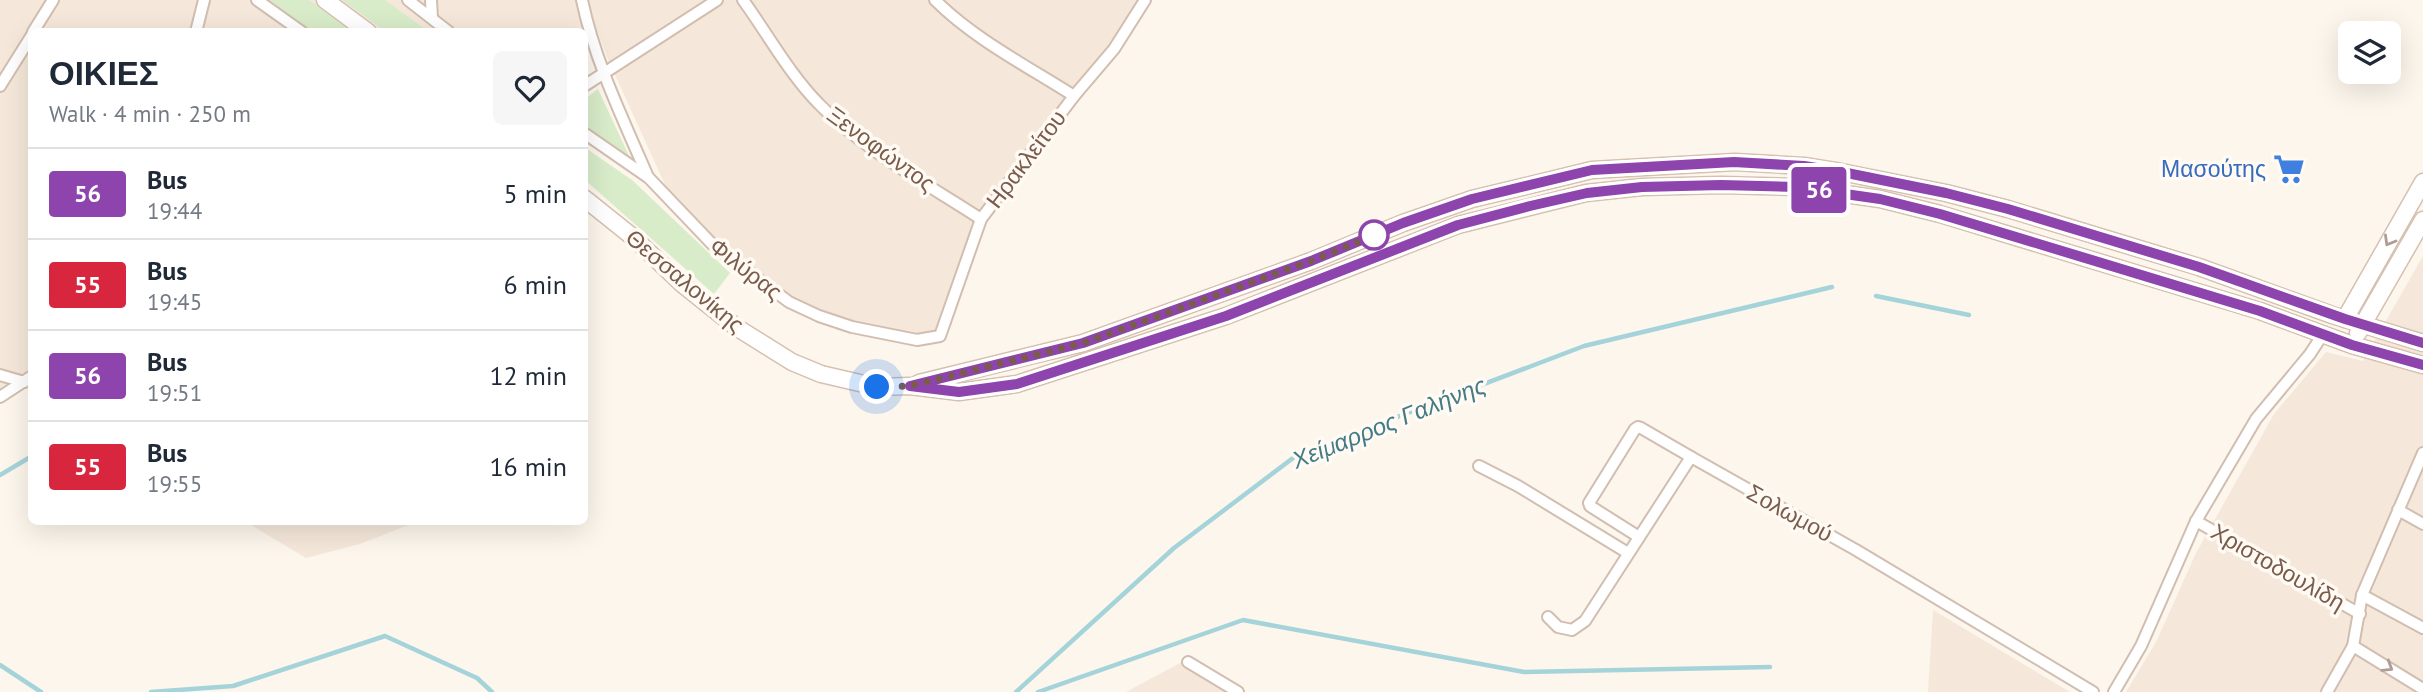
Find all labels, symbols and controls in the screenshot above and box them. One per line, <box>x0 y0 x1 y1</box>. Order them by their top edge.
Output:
map controls <box>2338 21 2401 84</box>
button: layers <box>2338 21 2401 84</box>
text: ΟΙΚΙΕΣ <box>49 51 159 94</box>
button: heart <box>493 51 567 125</box>
text: Walk · 4 min · 250 m <box>49 99 251 128</box>
street label: Ξενοφώντος <box>822 100 941 198</box>
street label: Ηρακλείτου <box>979 104 1072 214</box>
supermarket icon: Μασούτης <box>2272 152 2306 186</box>
place label: Μασούτης <box>2161 154 2266 183</box>
text: Bus <box>147 163 187 196</box>
line badge: 56 <box>1787 167 1850 213</box>
text: 56 <box>1805 174 1833 205</box>
text: 5 min <box>504 177 567 210</box>
text: 56 <box>74 178 101 209</box>
text: 19:44 <box>147 196 202 225</box>
unlabelled marker <box>1359 220 1389 250</box>
street label: Θεσσαλονίκης <box>620 223 750 339</box>
street label: Φιλύρας <box>704 231 789 306</box>
one-way arrow <box>2384 234 2397 247</box>
text: Bus <box>147 254 187 287</box>
text: 6 min <box>504 268 567 301</box>
text: 55 <box>74 269 101 300</box>
text: 19:45 <box>147 287 202 316</box>
text: Bus <box>147 345 187 378</box>
text: 12 min <box>489 359 567 392</box>
text: 56 <box>74 360 101 391</box>
your location <box>859 369 894 404</box>
water label: Χείμαρρος Γαλήνης <box>1286 369 1491 476</box>
text: 19:51 <box>147 378 202 407</box>
text: Bus <box>147 436 187 469</box>
text: 16 min <box>489 450 567 483</box>
text: 55 <box>74 451 101 482</box>
text: 19:55 <box>147 469 202 498</box>
street label: Σολωμού <box>1742 477 1838 548</box>
street label: Χριστοδουλίδη <box>2206 517 2350 617</box>
one-way arrow <box>2381 659 2394 672</box>

